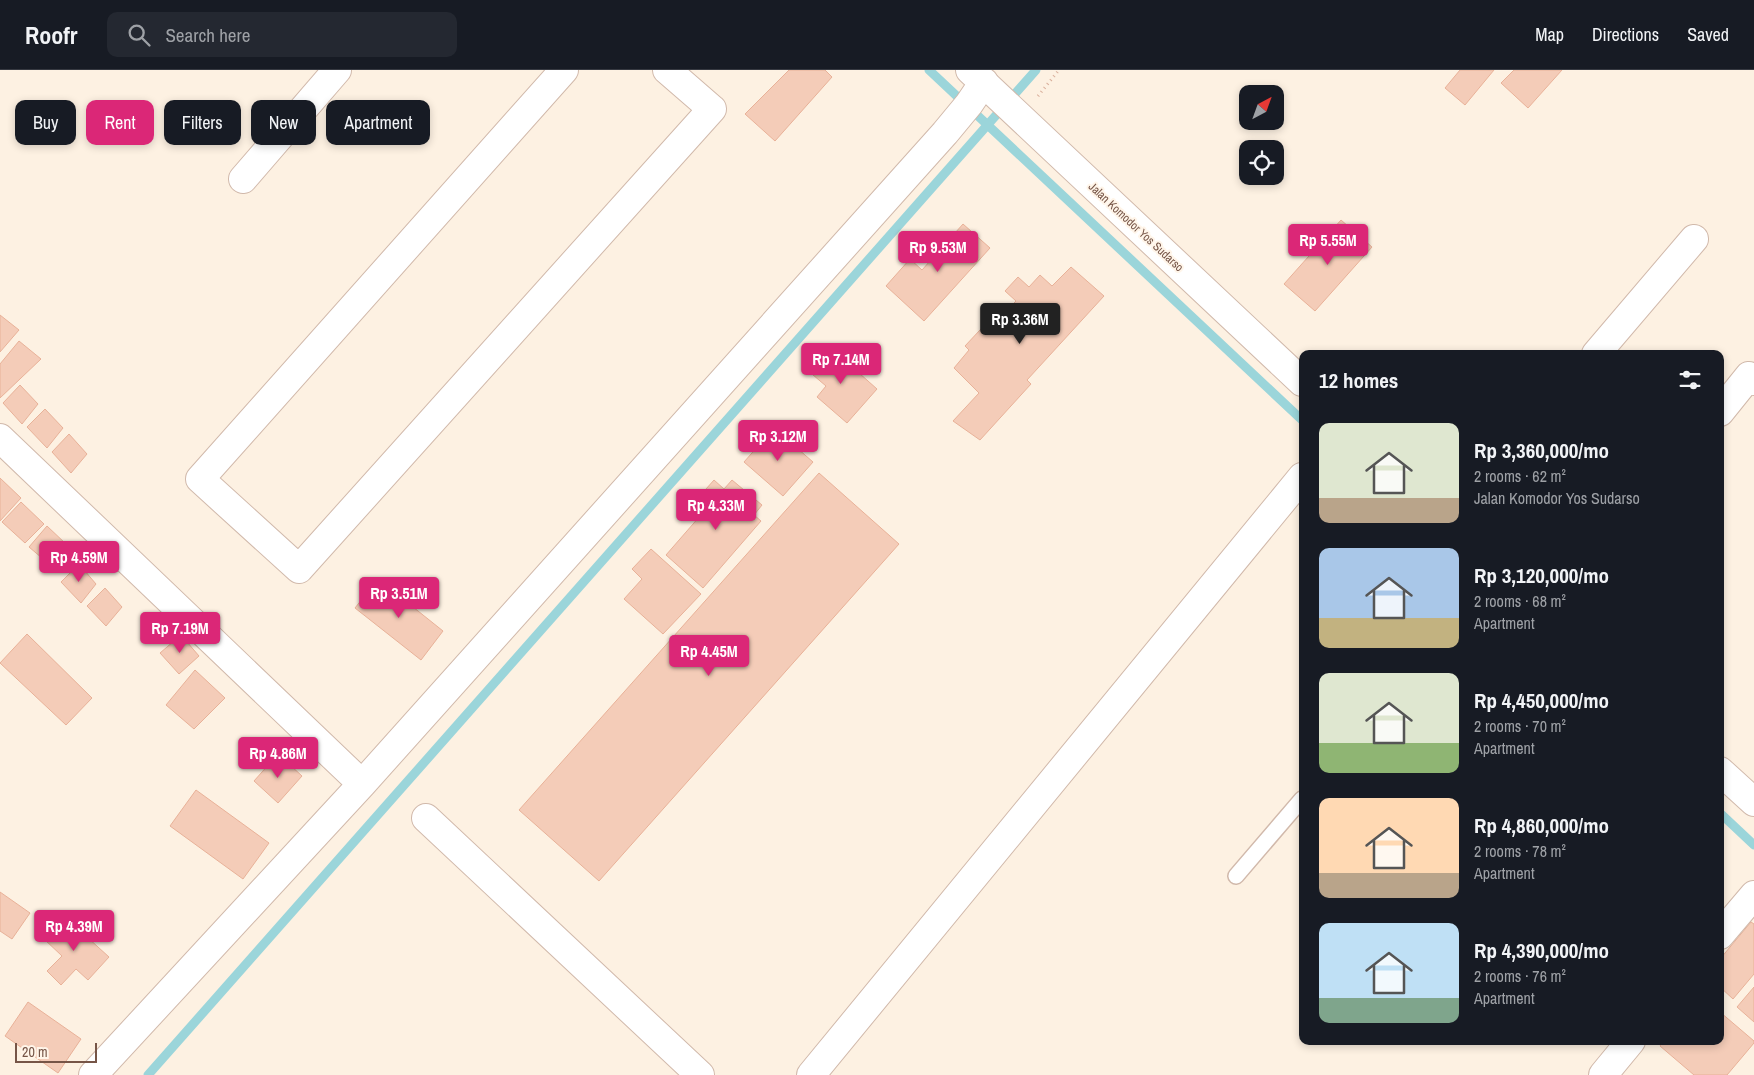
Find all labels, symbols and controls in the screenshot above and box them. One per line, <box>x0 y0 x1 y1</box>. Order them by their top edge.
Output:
search box <box>107 12 457 57</box>
text: Roofr <box>25 19 77 51</box>
icon: search <box>125 21 153 49</box>
text: Search here <box>165 22 250 48</box>
text: Map <box>1535 22 1564 47</box>
text: Directions <box>1592 22 1659 47</box>
text: Saved <box>1687 22 1729 47</box>
north arrow <box>1239 85 1284 130</box>
map controls <box>1239 85 1284 185</box>
chip: Buy <box>15 100 76 145</box>
chip: Rent <box>86 100 154 145</box>
chip: Filters <box>164 100 241 145</box>
chip: New <box>251 100 316 145</box>
chip: Apartment <box>326 100 430 145</box>
button: locate <box>1239 140 1284 185</box>
street label: Jalan Komodor Yos Sudarso <box>1085 179 1187 275</box>
pin: Rp 5.55M <box>1276 224 1380 266</box>
text: Rp 5.55M <box>1299 229 1357 251</box>
pin: Rp 9.53M <box>886 230 990 273</box>
text: Rp 9.53M <box>909 236 967 258</box>
pin: Rp 3.36M <box>968 302 1072 345</box>
text: Rp 3.36M <box>991 308 1049 330</box>
pin: Rp 7.14M <box>789 342 893 385</box>
text: Rp 7.14M <box>812 348 870 370</box>
text: 12 homes <box>1319 366 1398 395</box>
icon: filters <box>1676 366 1704 394</box>
pin: Rp 3.12M <box>726 420 830 462</box>
text: Rp 3.12M <box>749 425 807 447</box>
text: Rp 3,360,000/mo <box>1474 436 1609 465</box>
icon: home <box>1359 443 1419 503</box>
text: 2 rooms · 62 m² <box>1474 465 1566 487</box>
text: Jalan Komodor Yos Sudarso <box>1474 487 1640 509</box>
pin: Rp 4.33M <box>664 488 768 531</box>
text: Rp 4.33M <box>687 494 745 516</box>
pin: Rp 4.59M <box>27 540 131 583</box>
text: Rp 4.59M <box>50 546 108 568</box>
text: Rp 3,120,000/mo <box>1474 561 1609 590</box>
icon: home <box>1359 568 1419 628</box>
pin: Rp 3.51M <box>347 576 451 619</box>
text: Rp 3.51M <box>370 582 428 604</box>
text: 2 rooms · 68 m² <box>1474 590 1566 612</box>
pin: Rp 7.19M <box>128 612 232 654</box>
text: Apartment <box>1474 612 1535 634</box>
text: Rp 7.19M <box>151 617 209 639</box>
pin: Rp 4.45M <box>657 634 761 677</box>
text: Rp 4.45M <box>680 640 738 662</box>
text: Rp 4,450,000/mo <box>1474 686 1609 715</box>
icon: home <box>1359 693 1419 753</box>
text: 2 rooms · 70 m² <box>1474 715 1566 737</box>
pin: Rp 4.86M <box>226 736 330 779</box>
text: Apartment <box>1474 737 1535 759</box>
text: Rp 4.86M <box>249 742 307 764</box>
text: Rp 4,860,000/mo <box>1474 811 1609 840</box>
icon: home <box>1359 818 1419 878</box>
text: 2 rooms · 78 m² <box>1474 840 1566 862</box>
text: Apartment <box>1474 862 1535 884</box>
pin: Rp 4.39M <box>22 910 126 952</box>
text: Rp 4.39M <box>45 915 103 937</box>
text: Rp 4,390,000/mo <box>1474 936 1609 965</box>
icon: home <box>1359 943 1419 1003</box>
text: 2 rooms · 76 m² <box>1474 965 1566 987</box>
text: Apartment <box>1474 987 1535 1009</box>
scale bar <box>15 1040 98 1063</box>
text: 20 m <box>22 1043 48 1061</box>

